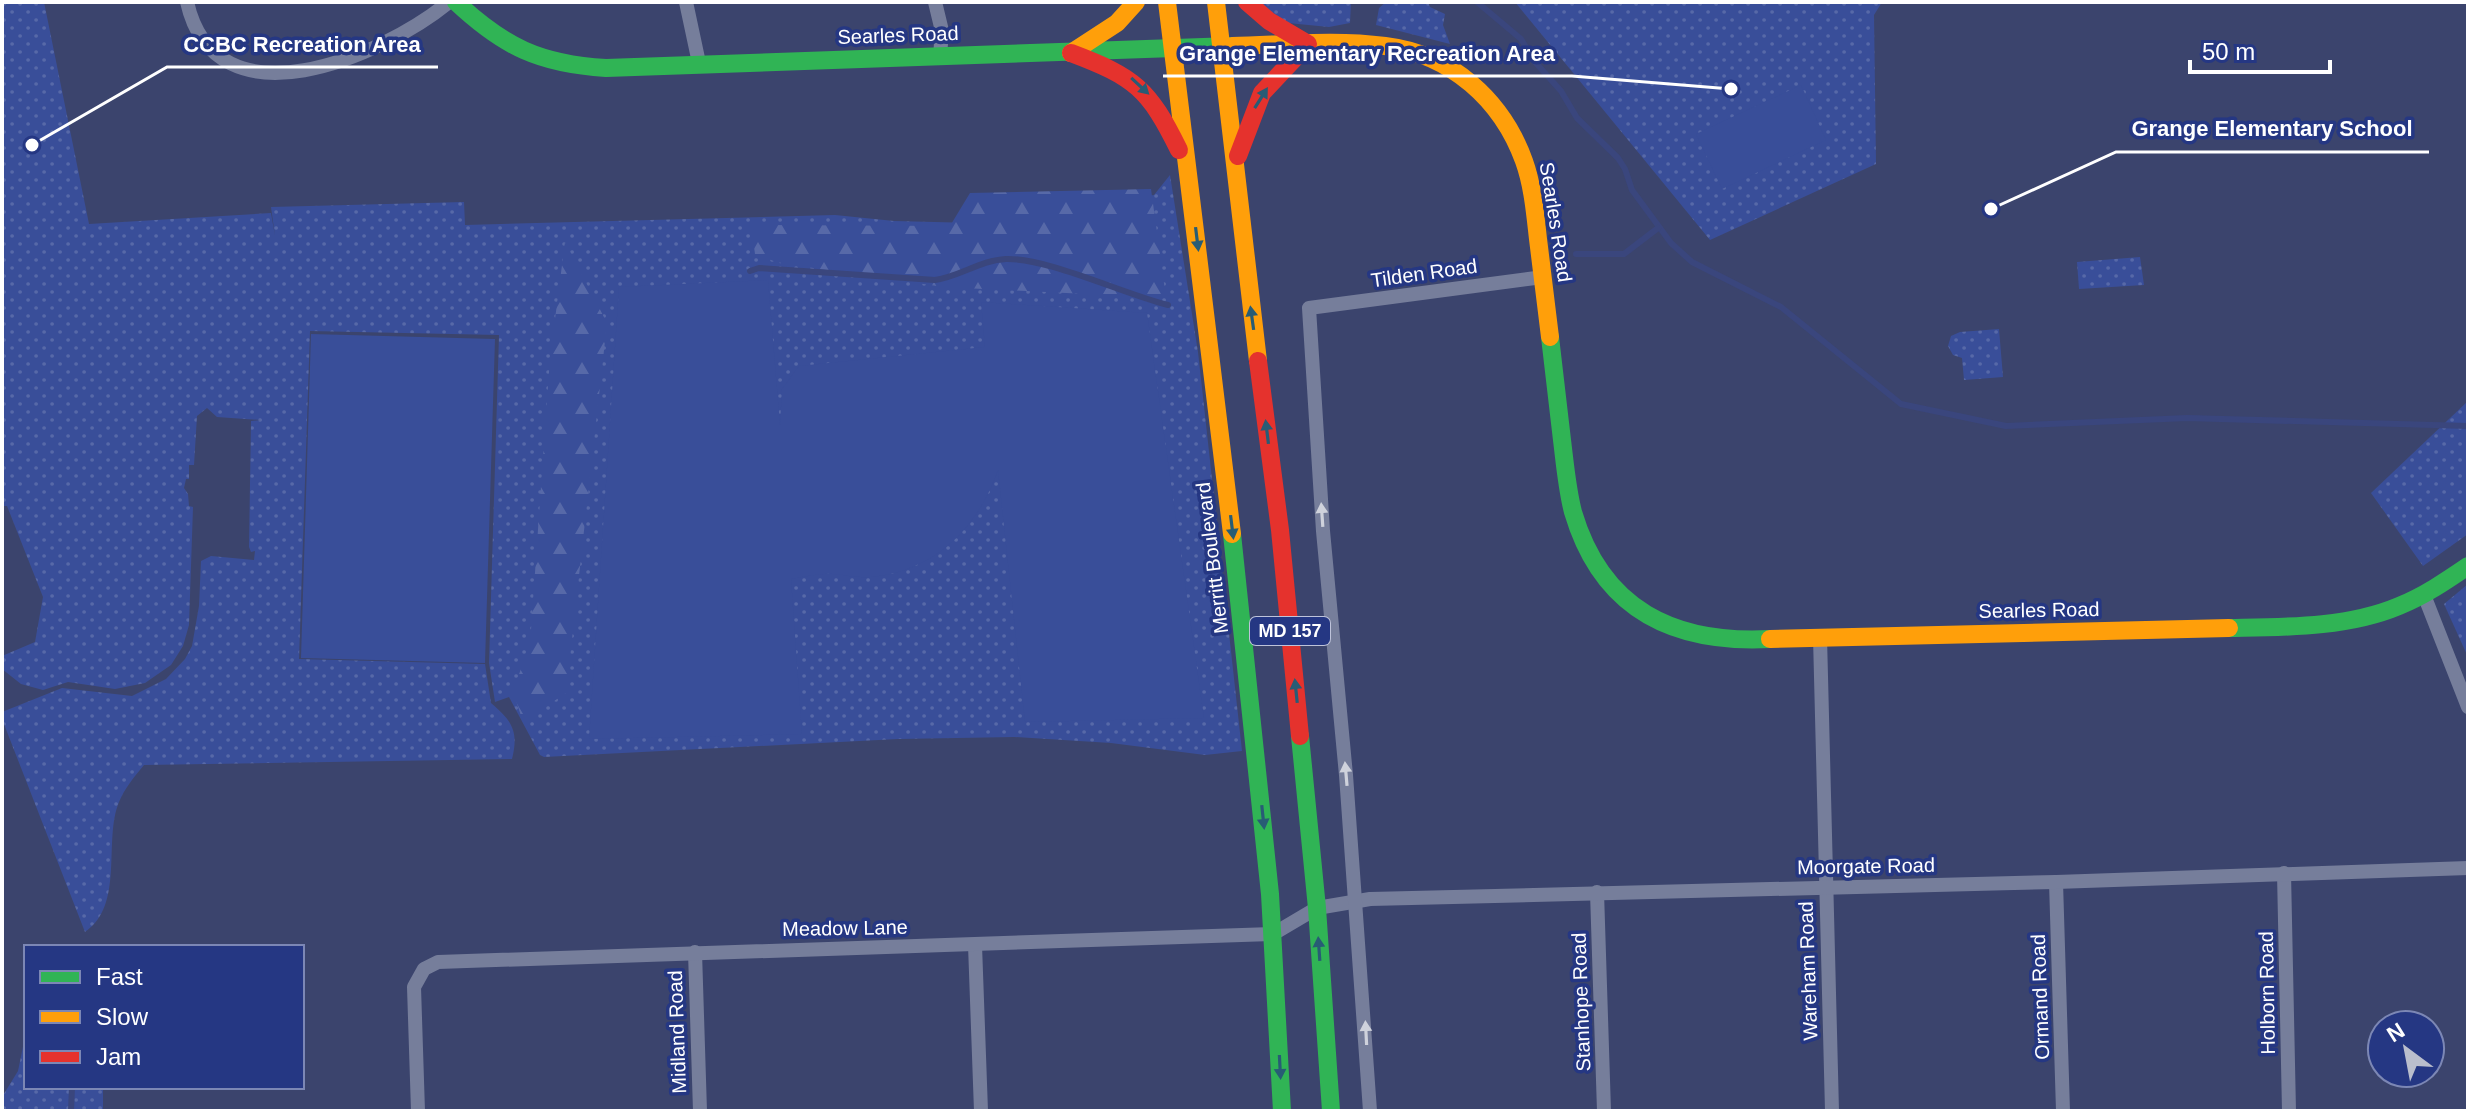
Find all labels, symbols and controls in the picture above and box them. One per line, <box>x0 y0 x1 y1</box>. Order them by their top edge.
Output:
callout: CCBC Recreation Area <box>167 21 438 67</box>
street label: Searles Road <box>837 22 959 48</box>
scale bar <box>2190 24 2330 74</box>
callout: Grange Elementary Recreation Area <box>1163 30 1572 76</box>
text: CCBC Recreation Area <box>183 32 422 57</box>
text: 50 m <box>2202 38 2255 65</box>
text: Grange Elementary Recreation Area <box>1179 41 1556 66</box>
one-way arrow <box>1130 77 1149 95</box>
one-way arrow <box>1254 87 1268 109</box>
callout: Grange Elementary School <box>2116 106 2429 152</box>
text: Grange Elementary School <box>2131 116 2413 141</box>
street label: Searles Road <box>1536 160 1576 284</box>
one-way arrow <box>1191 227 1204 252</box>
street label: Tilden Road <box>1369 255 1479 291</box>
one-way arrow <box>1246 305 1259 330</box>
one-way arrow <box>1261 419 1274 444</box>
street label: Merritt Boulevard <box>1192 481 1232 635</box>
one-way arrow <box>1316 502 1329 527</box>
one-way arrow <box>1225 515 1238 540</box>
street label: Searles Road <box>1978 598 2100 622</box>
road number: MD 157 <box>1250 617 1330 645</box>
one-way arrow <box>1289 678 1302 703</box>
one-way arrow <box>1339 761 1352 786</box>
one-way arrow <box>1257 804 1270 829</box>
street label: Moorgate Road <box>1797 854 1935 878</box>
street label: Wareham Road <box>1795 901 1821 1041</box>
street label: Meadow Lane <box>782 916 908 940</box>
street label: Holborn Road <box>2255 931 2279 1055</box>
street label: Stanhope Road <box>1568 932 1594 1072</box>
street label: Ormand Road <box>2027 934 2053 1060</box>
one-way arrow <box>1312 936 1325 961</box>
legend <box>24 945 304 1089</box>
text: Fast <box>96 963 143 990</box>
street label: Midland Road <box>664 970 690 1094</box>
text: Slow <box>96 1003 149 1030</box>
north arrow <box>2366 1009 2446 1089</box>
text: N <box>2382 1018 2409 1047</box>
one-way arrow <box>1359 1020 1372 1045</box>
text: Jam <box>96 1043 141 1070</box>
one-way arrow <box>1274 1055 1287 1080</box>

